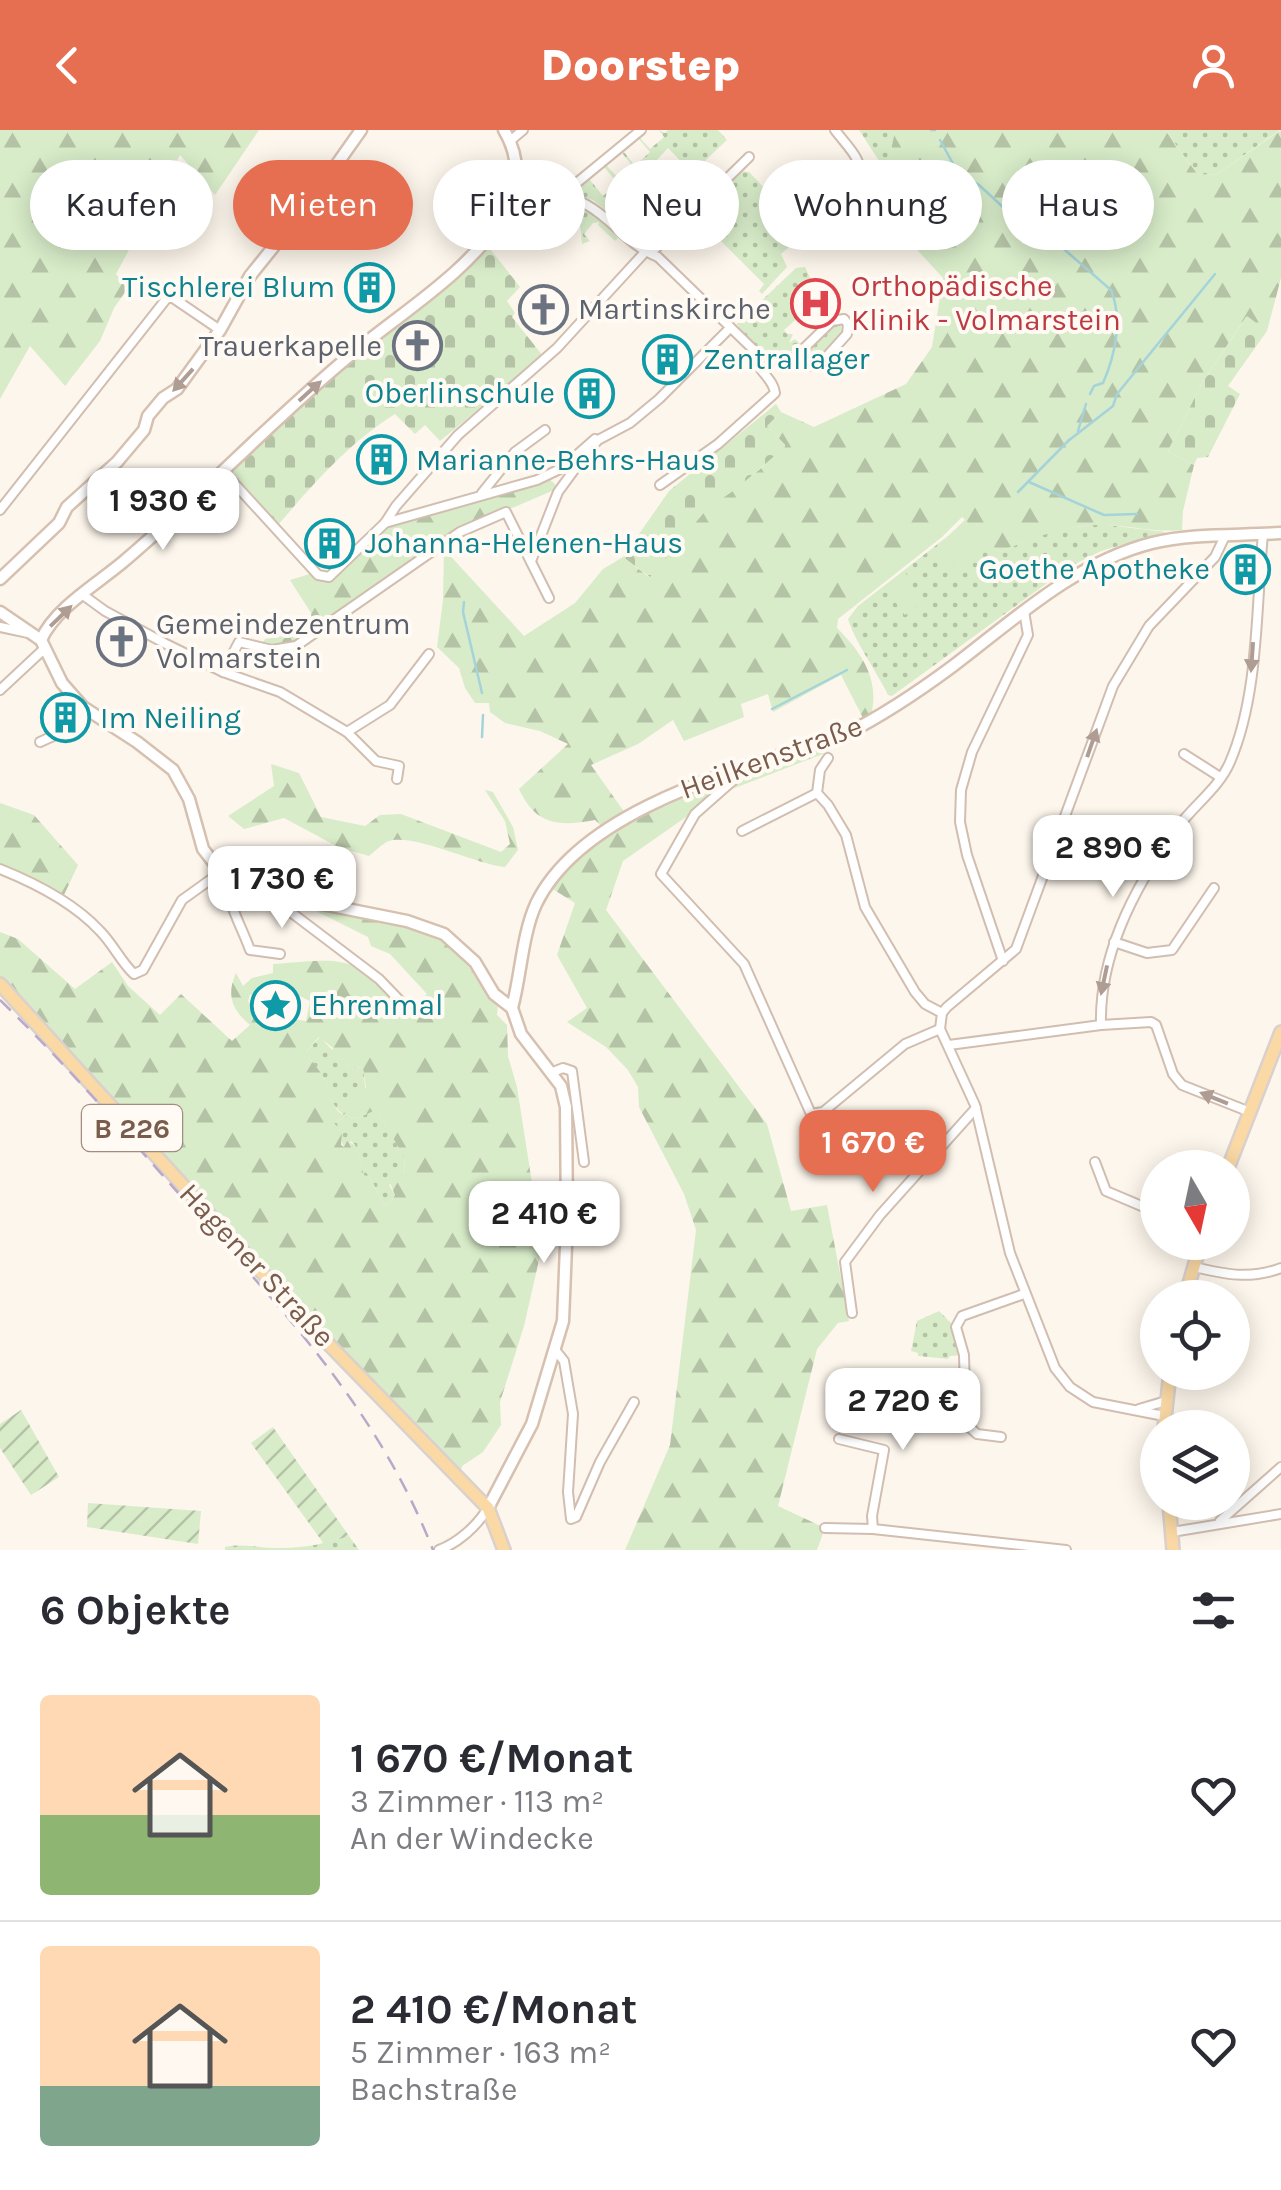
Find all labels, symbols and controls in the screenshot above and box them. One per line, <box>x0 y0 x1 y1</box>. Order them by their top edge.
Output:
icon: back <box>40 38 95 93</box>
icon: person <box>1186 38 1241 93</box>
text: Doorstep <box>541 39 740 91</box>
chip: Kaufen <box>30 160 213 250</box>
chip: Mieten <box>233 160 413 250</box>
chip: Filter <box>433 160 585 250</box>
chip: Neu <box>605 160 739 250</box>
chip: Wohnung <box>759 160 982 250</box>
chip: Haus <box>1002 160 1154 250</box>
building icon: Tischlerei Blum <box>344 261 396 313</box>
place label: Orthopädische Klinik - Volmarstein <box>851 268 1121 338</box>
place label: Tischlerei Blum <box>122 269 335 305</box>
hospital icon: Orthopädische Klinik - Volmarstein <box>790 277 842 329</box>
church icon: Martinskirche <box>517 283 569 335</box>
place label: Martinskirche <box>578 291 771 327</box>
church icon: Trauerkapelle <box>391 320 443 372</box>
place label: Trauerkapelle <box>199 328 382 364</box>
building icon: Zentrallager <box>642 333 694 385</box>
place label: Zentrallager <box>703 341 870 377</box>
one-way arrow <box>172 367 195 391</box>
building icon: Oberlinschule <box>564 367 616 419</box>
place label: Oberlinschule <box>365 375 555 411</box>
one-way arrow <box>298 380 322 403</box>
building icon: Marianne-Behrs-Haus <box>355 434 407 486</box>
place label: Marianne-Behrs-Haus <box>416 442 716 478</box>
pin: 1 930 € <box>71 468 255 553</box>
text: 1 930 € <box>109 482 217 519</box>
building icon: Johanna-Helenen-Haus <box>304 517 356 569</box>
place label: Johanna-Helenen-Haus <box>365 525 683 561</box>
building icon: Goethe Apotheke <box>1219 543 1271 595</box>
place label: Goethe Apotheke <box>979 551 1210 587</box>
one-way arrow <box>48 605 72 628</box>
place label: Gemeindezentrum Volmarstein <box>156 606 411 676</box>
church icon: Gemeindezentrum Volmarstein <box>95 615 147 667</box>
one-way arrow <box>1244 641 1260 673</box>
building icon: Im Neiling <box>39 692 91 744</box>
place label: Im Neiling <box>100 700 241 736</box>
street label: Heilkenstraße <box>675 707 867 807</box>
one-way arrow <box>1085 727 1100 757</box>
pin: 2 890 € <box>1021 815 1205 900</box>
text: 2 890 € <box>1055 829 1171 866</box>
pin: 1 730 € <box>190 846 374 931</box>
text: 1 730 € <box>230 860 334 897</box>
one-way arrow <box>1096 965 1112 996</box>
place icon: Ehrenmal <box>250 979 302 1031</box>
place label: Ehrenmal <box>311 987 443 1023</box>
one-way arrow <box>1199 1089 1229 1105</box>
road number: B 226 <box>82 1105 182 1151</box>
pin: 1 670 € <box>781 1110 965 1195</box>
text: 1 670 € <box>821 1124 925 1161</box>
north arrow <box>1140 1150 1250 1260</box>
map controls <box>1140 1150 1250 1520</box>
street label: Hagener Straße <box>172 1176 342 1354</box>
pin: 2 410 € <box>452 1181 636 1266</box>
text: 2 410 € <box>491 1195 597 1232</box>
button: locate <box>1140 1280 1250 1390</box>
pin: 2 720 € <box>811 1368 995 1453</box>
text: 2 720 € <box>847 1382 959 1419</box>
button: layers <box>1140 1410 1250 1520</box>
icon: filters <box>1186 1583 1241 1638</box>
text: 6 Objekte <box>40 1585 231 1635</box>
text: 1 670 €/Monat <box>350 1733 633 1783</box>
icon: home <box>120 1735 240 1855</box>
icon: heart <box>1186 1768 1241 1823</box>
text: 3 Zimmer · 113 m² <box>350 1783 604 1820</box>
text: An der Windecke <box>350 1820 594 1857</box>
text: 2 410 €/Monat <box>350 1984 637 2034</box>
icon: home <box>120 1986 240 2106</box>
icon: heart <box>1186 2019 1241 2074</box>
text: 5 Zimmer · 163 m² <box>350 2034 611 2071</box>
text: Bachstraße <box>350 2071 517 2108</box>

